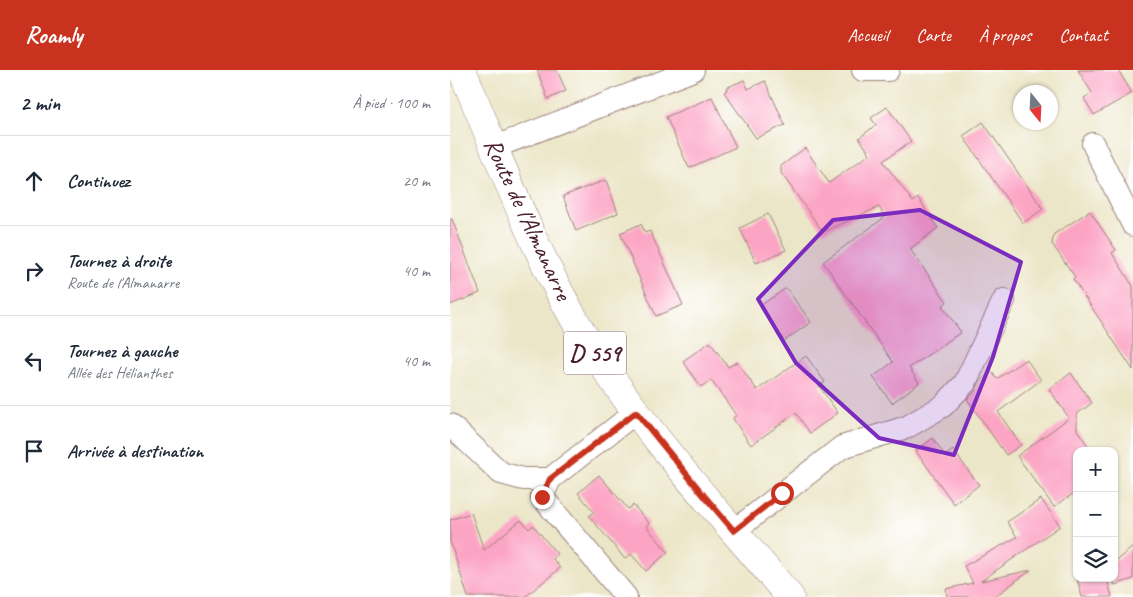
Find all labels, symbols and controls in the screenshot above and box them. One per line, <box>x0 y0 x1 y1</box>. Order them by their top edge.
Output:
text: Roamly <box>25 20 82 50</box>
text: Accueil <box>848 24 888 46</box>
text: Carte <box>916 24 951 46</box>
text: À propos <box>979 24 1031 46</box>
text: Contact <box>1059 24 1108 46</box>
north arrow <box>1013 85 1058 130</box>
text: 2 min <box>20 90 60 116</box>
text: À pied · 100 m <box>352 93 430 113</box>
street label: Route de l'Almanarre <box>476 133 580 307</box>
icon: ahead <box>20 167 48 195</box>
text: Continuez <box>67 169 130 193</box>
text: 20 m <box>403 171 430 191</box>
text: Tournez à droite <box>67 249 171 273</box>
icon: right <box>20 257 48 285</box>
text: 40 m <box>403 261 430 281</box>
text: Route de l'Almanarre <box>67 273 179 293</box>
road number: D 559 <box>564 332 626 374</box>
text: Tournez à gauche <box>67 339 178 363</box>
icon: left <box>20 347 48 375</box>
text: 40 m <box>403 351 430 371</box>
text: Allée des Hélianthes <box>67 363 172 383</box>
icon: arrive <box>20 437 48 465</box>
text: Arrivée à destination <box>67 439 203 463</box>
map controls <box>1073 447 1118 582</box>
button: + <box>1073 447 1118 492</box>
route start <box>771 482 794 505</box>
route end <box>531 486 554 509</box>
button: − <box>1073 492 1118 537</box>
button: layers <box>1073 537 1118 582</box>

